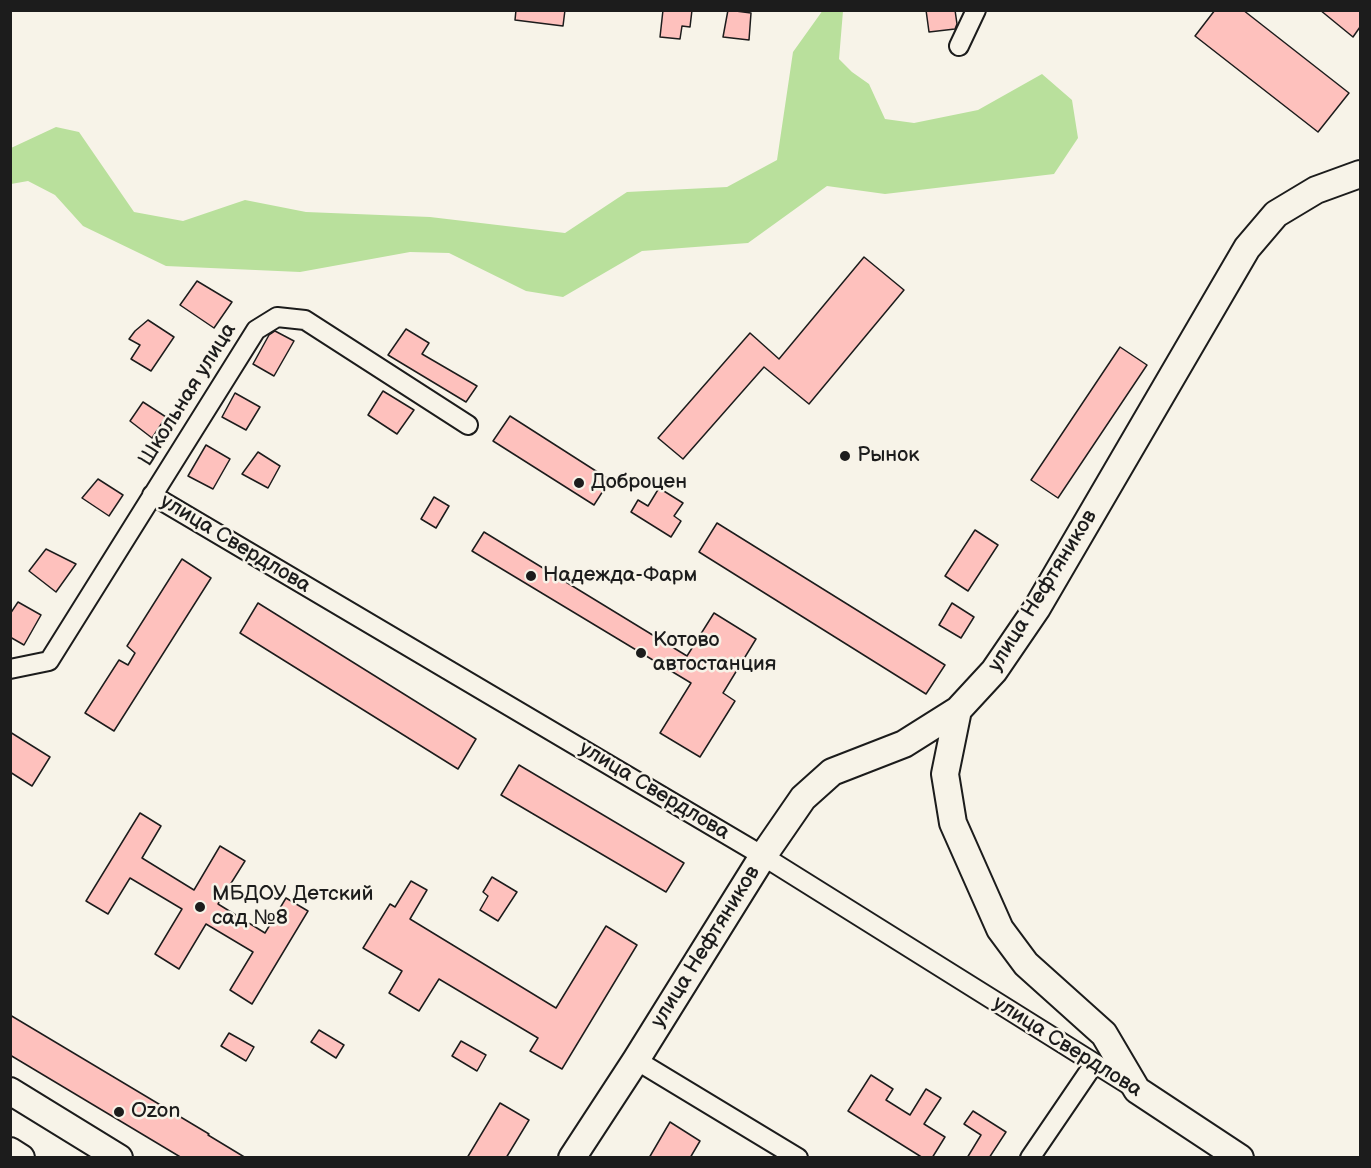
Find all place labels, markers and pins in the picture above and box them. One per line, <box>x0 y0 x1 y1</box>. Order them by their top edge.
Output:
place label: Рынок <box>857 443 919 469</box>
marker: Рынок <box>838 449 852 463</box>
place label: Доброцен <box>591 470 687 496</box>
marker: Доброцен <box>572 476 586 490</box>
place label: Надежда-Фарм <box>543 563 697 589</box>
marker: Надежда-Фарм <box>524 569 538 583</box>
place label: Котово автостанция <box>653 628 776 678</box>
marker: Котово автостанция <box>634 646 648 660</box>
place label: МБДОУ Детский сад №8 <box>212 882 374 932</box>
marker: МБДОУ Детский сад №8 <box>193 900 207 914</box>
place label: Ozon <box>131 1099 180 1125</box>
marker: Ozon <box>112 1105 126 1119</box>

